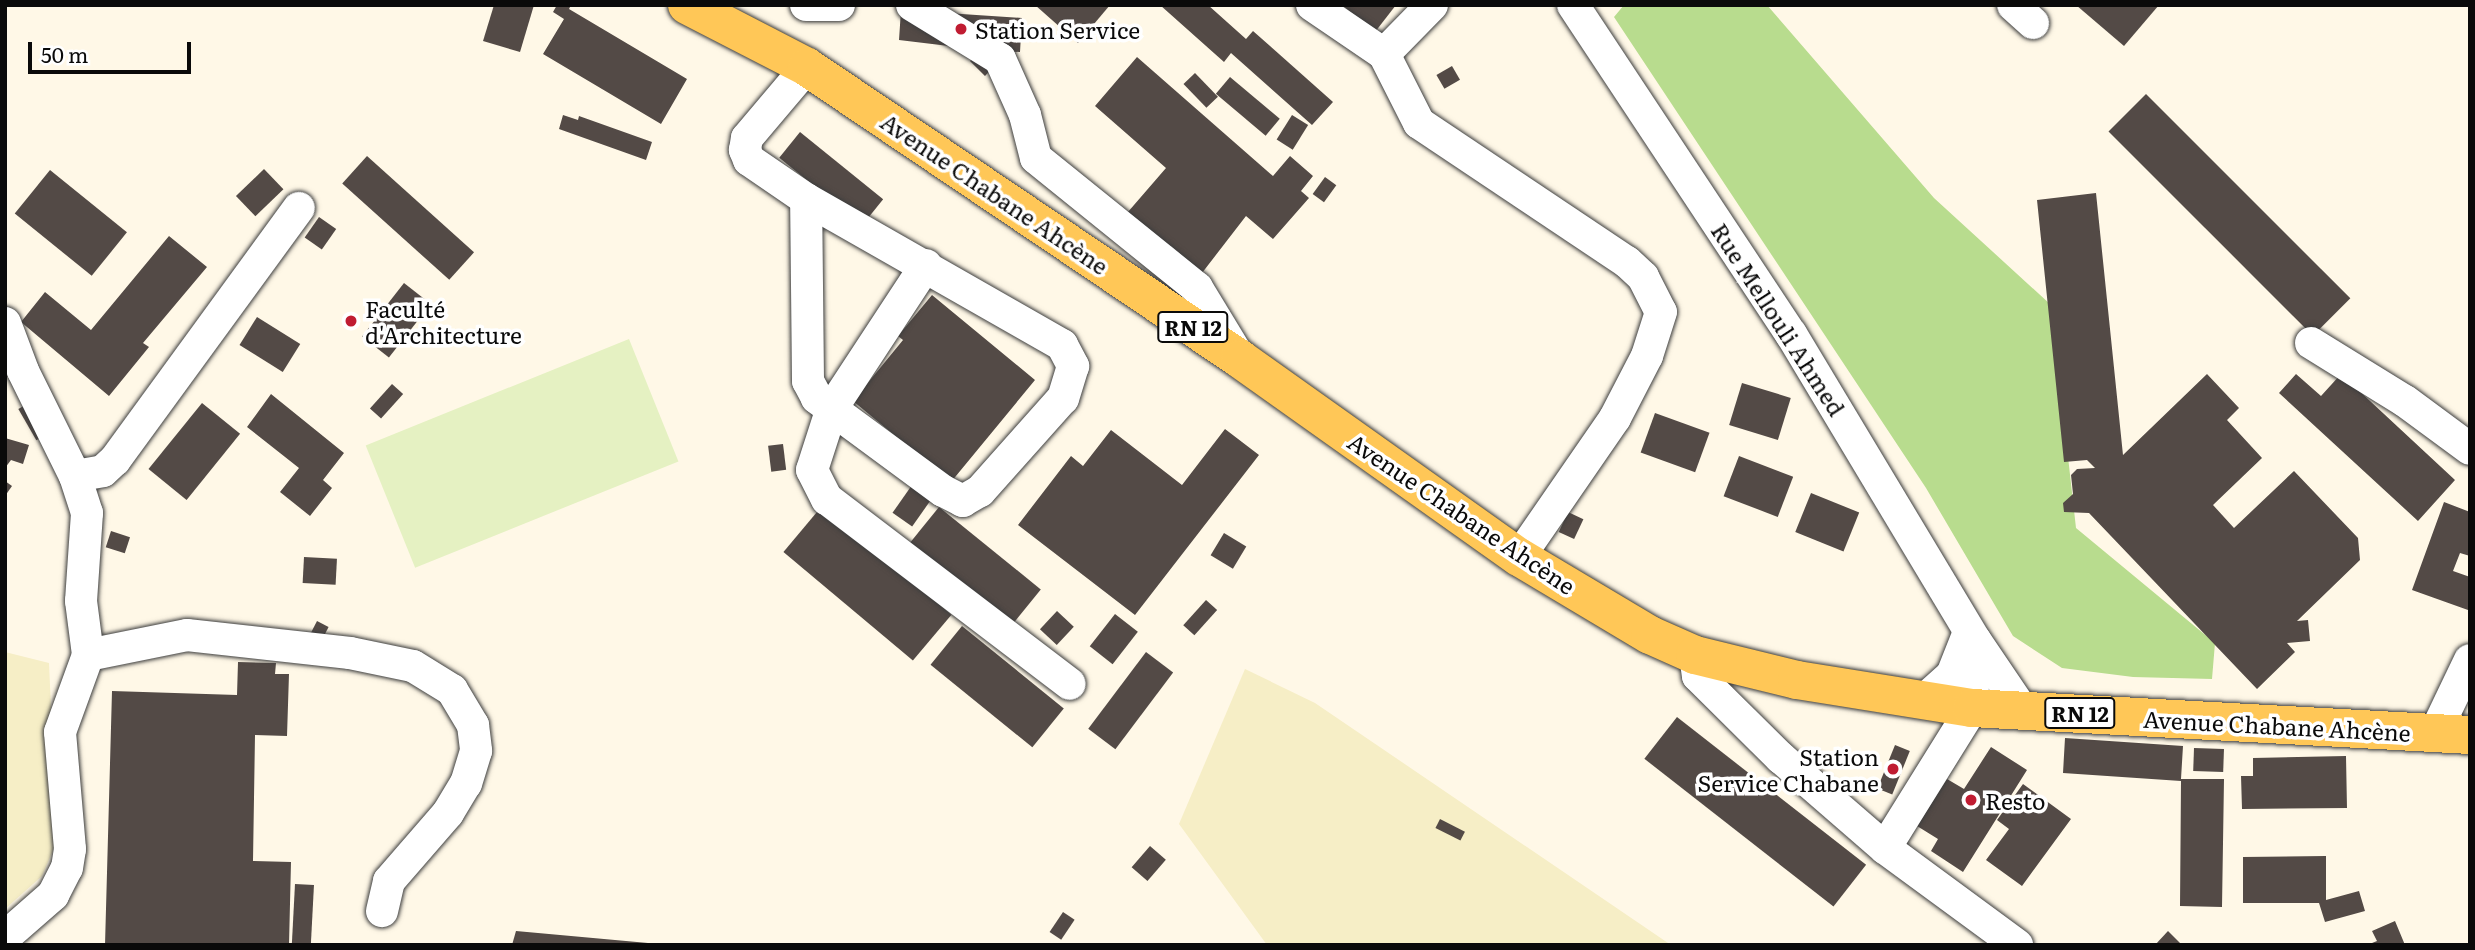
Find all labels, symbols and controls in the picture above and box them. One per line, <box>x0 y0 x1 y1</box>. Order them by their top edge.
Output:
place label: Station Service <box>975 15 1140 43</box>
marker: Station Service <box>953 21 969 37</box>
scale bar <box>32 28 194 72</box>
text: 50 m <box>41 38 88 69</box>
street label: Avenue Chabane Ahcène <box>876 107 1114 279</box>
street label: Rue Mellouli Ahmed <box>1706 217 1852 421</box>
place label: Faculté d'Architecture <box>365 294 522 348</box>
road number: RN 12 <box>1156 310 1230 344</box>
marker: Faculté d'Architecture <box>343 313 359 329</box>
street label: Avenue Chabane Ahcène <box>1343 427 1581 599</box>
road number: RN 12 <box>2043 696 2117 730</box>
street label: Avenue Chabane Ahcène <box>2142 704 2412 746</box>
place label: Station Service Chabane <box>1698 742 1879 796</box>
marker: Station Service Chabane <box>1885 761 1901 777</box>
place label: Resto <box>1985 786 2045 814</box>
marker: Resto <box>1963 792 1979 808</box>

